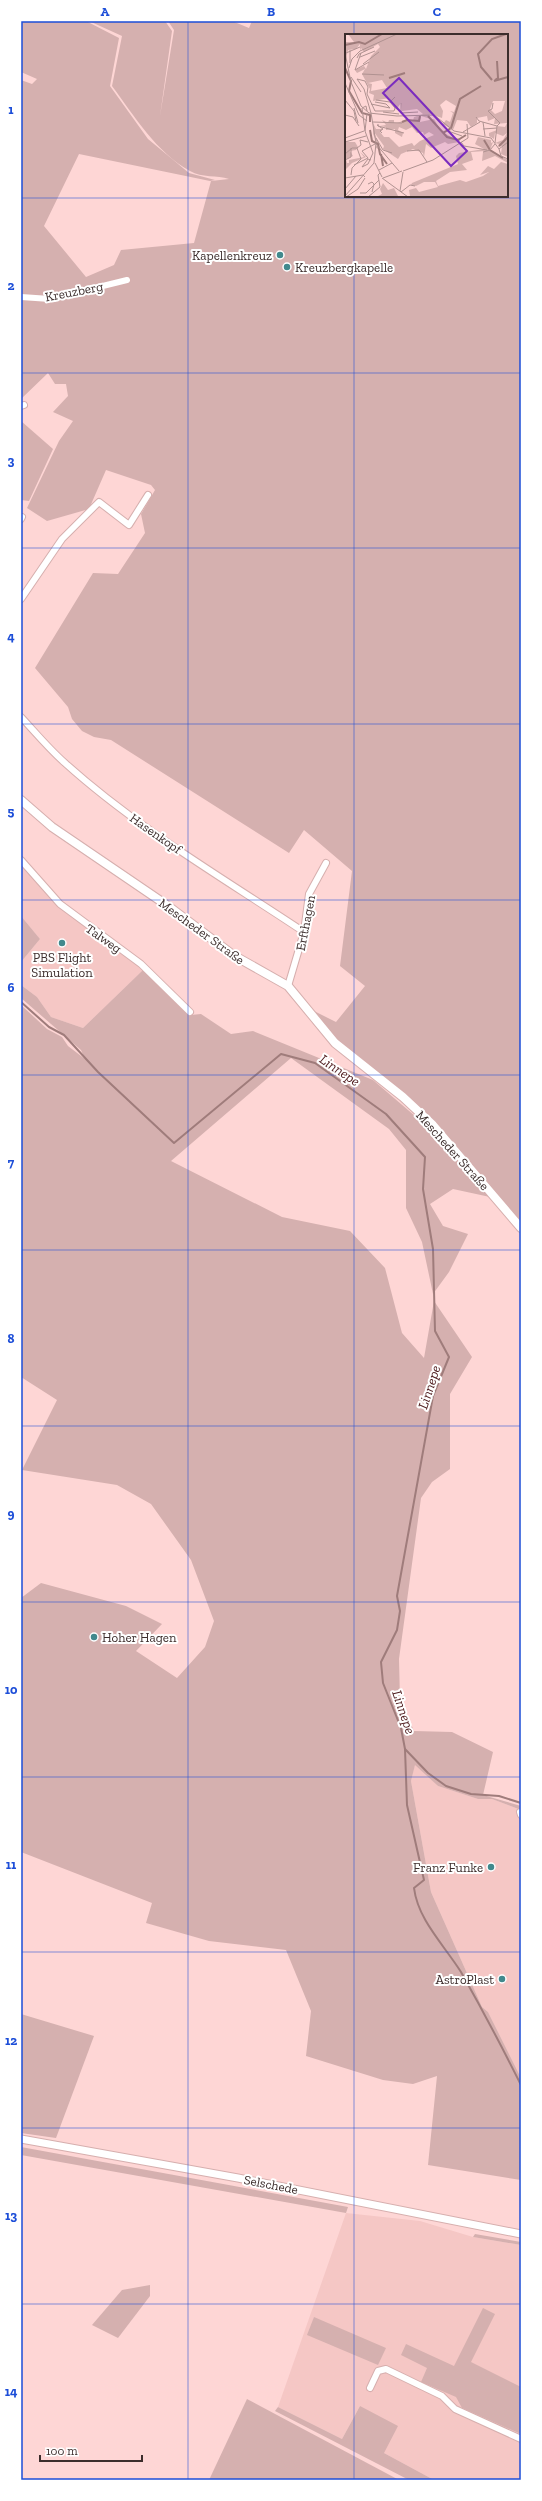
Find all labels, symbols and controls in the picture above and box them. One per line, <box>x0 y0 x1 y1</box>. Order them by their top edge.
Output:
text: A <box>101 4 110 19</box>
text: B <box>267 4 275 19</box>
text: C <box>433 4 441 19</box>
inset map <box>345 34 508 197</box>
text: 1 <box>8 102 14 117</box>
place label: Kapellenkreuz <box>192 248 272 263</box>
marker: Kapellenkreuz <box>275 250 285 260</box>
place label: Kreuzbergkapelle <box>295 260 393 275</box>
marker: Kreuzbergkapelle <box>282 262 292 272</box>
text: 2 <box>8 278 15 293</box>
street label: Kreuzberg <box>44 279 104 304</box>
text: 3 <box>8 453 15 468</box>
text: 4 <box>7 629 15 644</box>
text: 5 <box>8 804 15 819</box>
street label: Hasenkopf <box>127 810 185 857</box>
street label: Erfthagen <box>293 893 318 952</box>
street label: Mescheder Straße <box>156 895 247 967</box>
street label: Talweg <box>83 921 125 956</box>
marker: PBS Flight Simulation <box>57 938 67 948</box>
place label: PBS Flight Simulation <box>31 950 93 980</box>
text: 6 <box>8 980 15 995</box>
water label: Linnepe <box>316 1051 363 1090</box>
street label: Mescheder Straße <box>413 1107 492 1193</box>
text: 7 <box>8 1155 15 1170</box>
text: 8 <box>7 1331 15 1346</box>
water label: Linnepe <box>414 1363 445 1411</box>
text: 9 <box>8 1506 15 1521</box>
place label: Hoher Hagen <box>102 1630 177 1645</box>
marker: Hoher Hagen <box>89 1632 99 1642</box>
text: 10 <box>5 1682 18 1697</box>
water label: Linnepe <box>388 1688 419 1736</box>
text: 11 <box>6 1857 17 1872</box>
place label: Franz Funke <box>413 1860 483 1875</box>
marker: Franz Funke <box>486 1862 496 1872</box>
place label: AstroPlast <box>436 1972 494 1987</box>
marker: AstroPlast <box>497 1974 507 1984</box>
text: 12 <box>5 2033 17 2048</box>
street label: Selschede <box>243 2172 299 2197</box>
text: 13 <box>5 2208 17 2223</box>
text: 14 <box>5 2384 18 2399</box>
scale bar <box>40 2437 142 2463</box>
text: 100 m <box>46 2444 78 2458</box>

